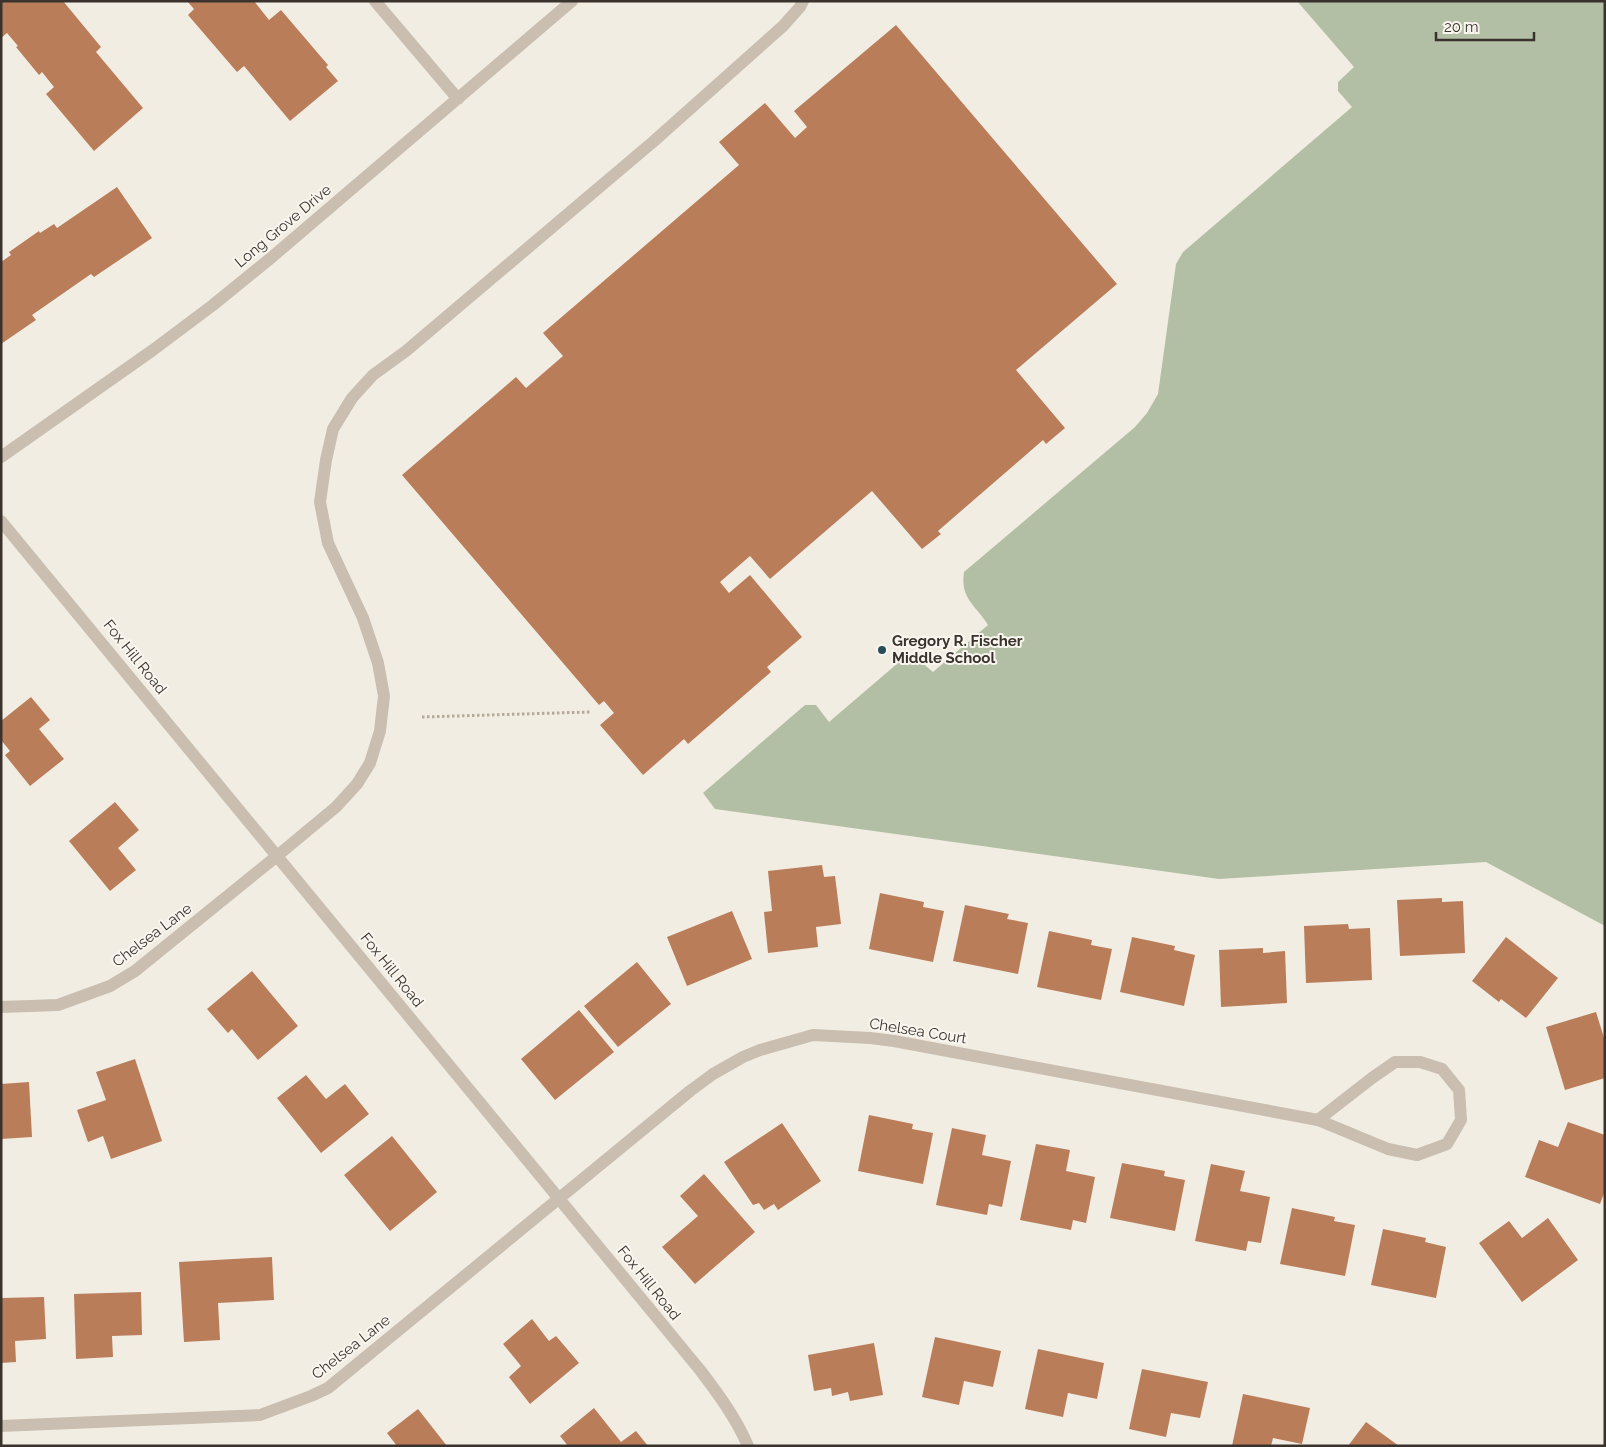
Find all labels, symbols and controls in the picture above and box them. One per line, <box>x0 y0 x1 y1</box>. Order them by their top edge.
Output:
scale bar <box>1436 10 1534 42</box>
text: 20 m <box>1444 18 1479 36</box>
street label: Long Grove Drive <box>231 180 335 271</box>
street label: Fox Hill Road <box>100 616 170 698</box>
place label: Gregory R. Fischer Middle School <box>892 632 1023 667</box>
marker: Gregory R. Fischer Middle School <box>876 644 888 656</box>
street label: Chelsea Lane <box>109 899 195 971</box>
street label: Fox Hill Road <box>357 929 427 1011</box>
street label: Chelsea Court <box>868 1014 968 1048</box>
street label: Fox Hill Road <box>614 1242 684 1324</box>
street label: Chelsea Lane <box>308 1311 394 1383</box>

